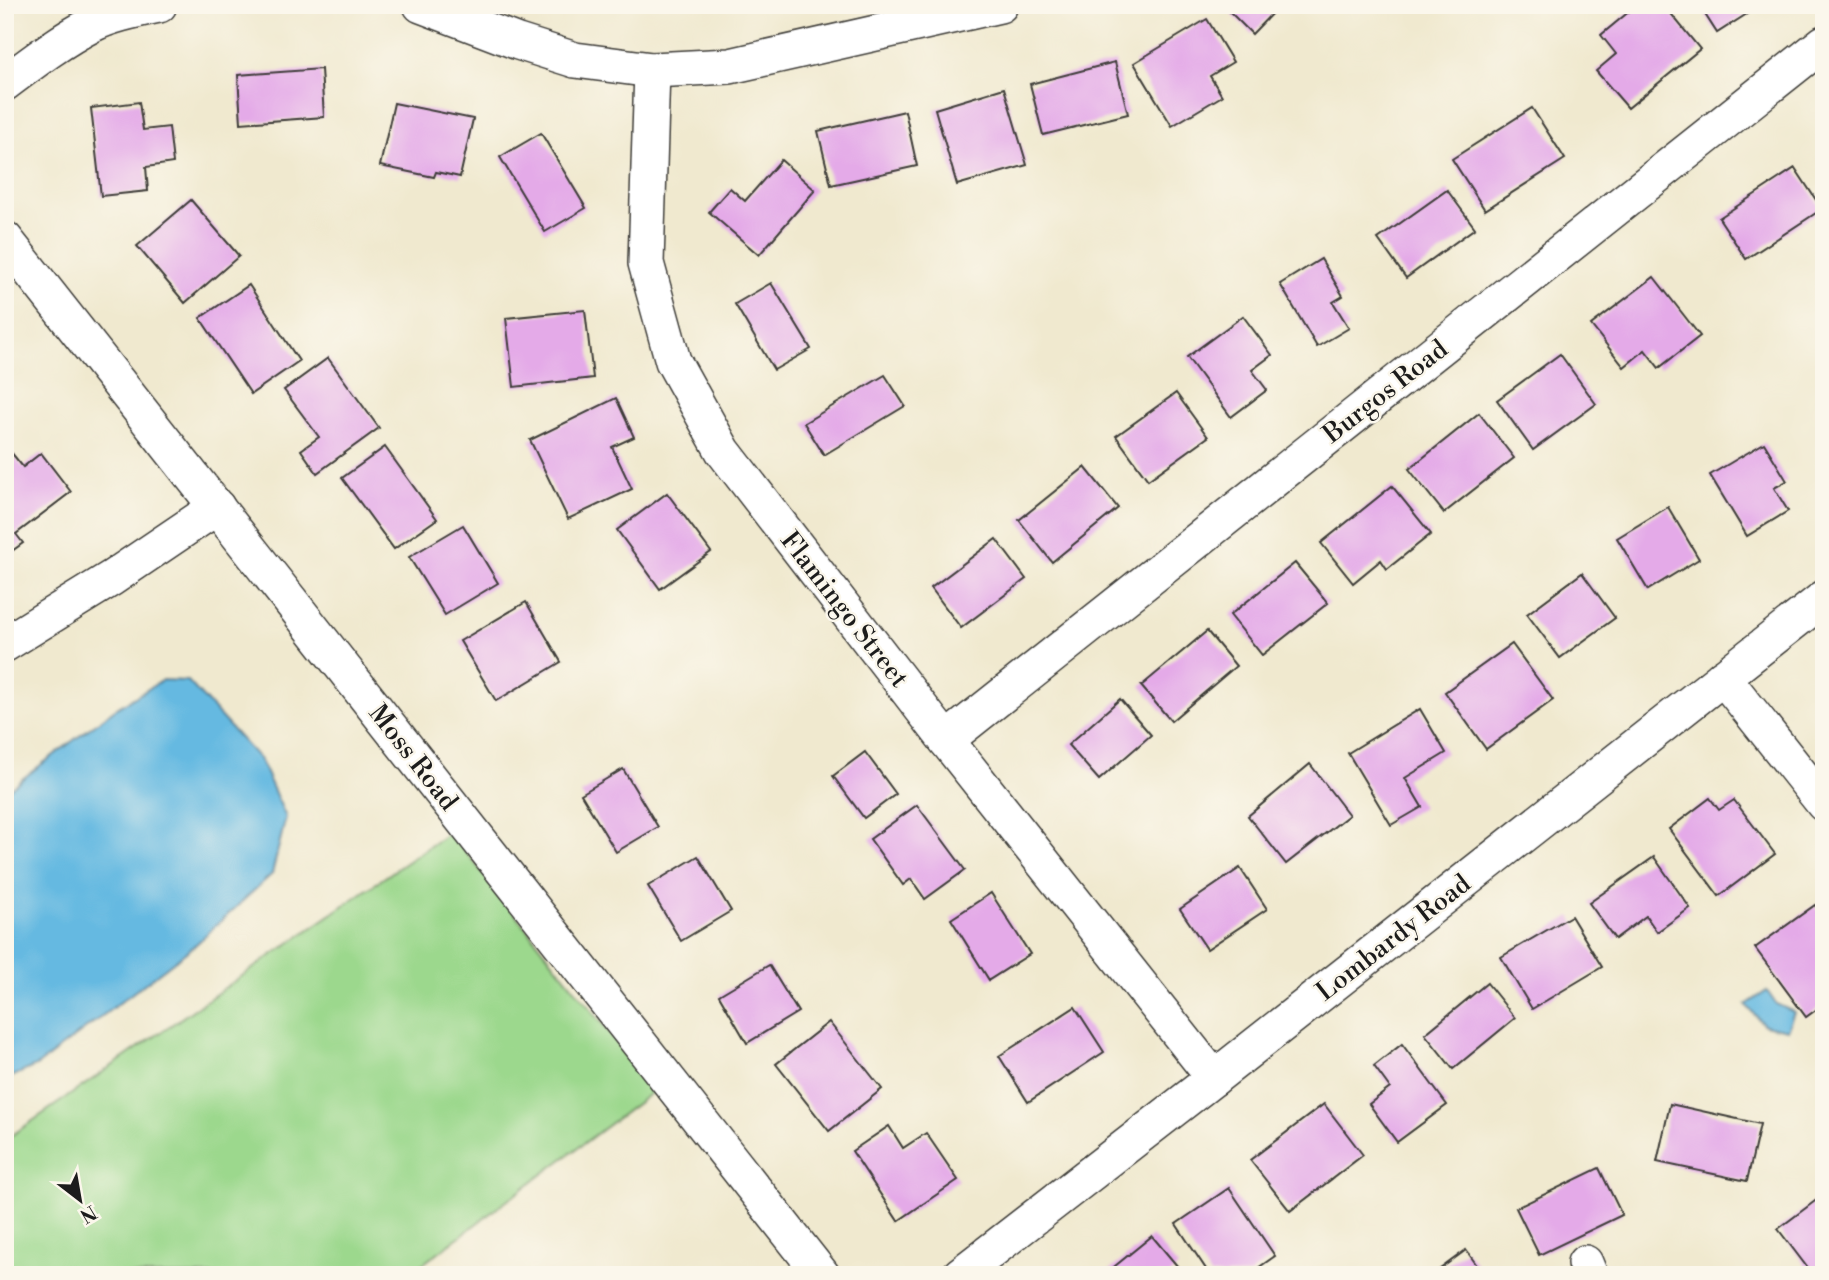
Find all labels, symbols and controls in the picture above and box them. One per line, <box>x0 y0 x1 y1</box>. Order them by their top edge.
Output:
street label: Burgos Road <box>1316 333 1454 451</box>
street label: Flamingo Street <box>773 525 915 694</box>
street label: Moss Road <box>362 698 465 817</box>
street label: Lombardy Road <box>1310 867 1477 1008</box>
north arrow <box>46 1164 116 1234</box>
text: N <box>76 1200 101 1228</box>

